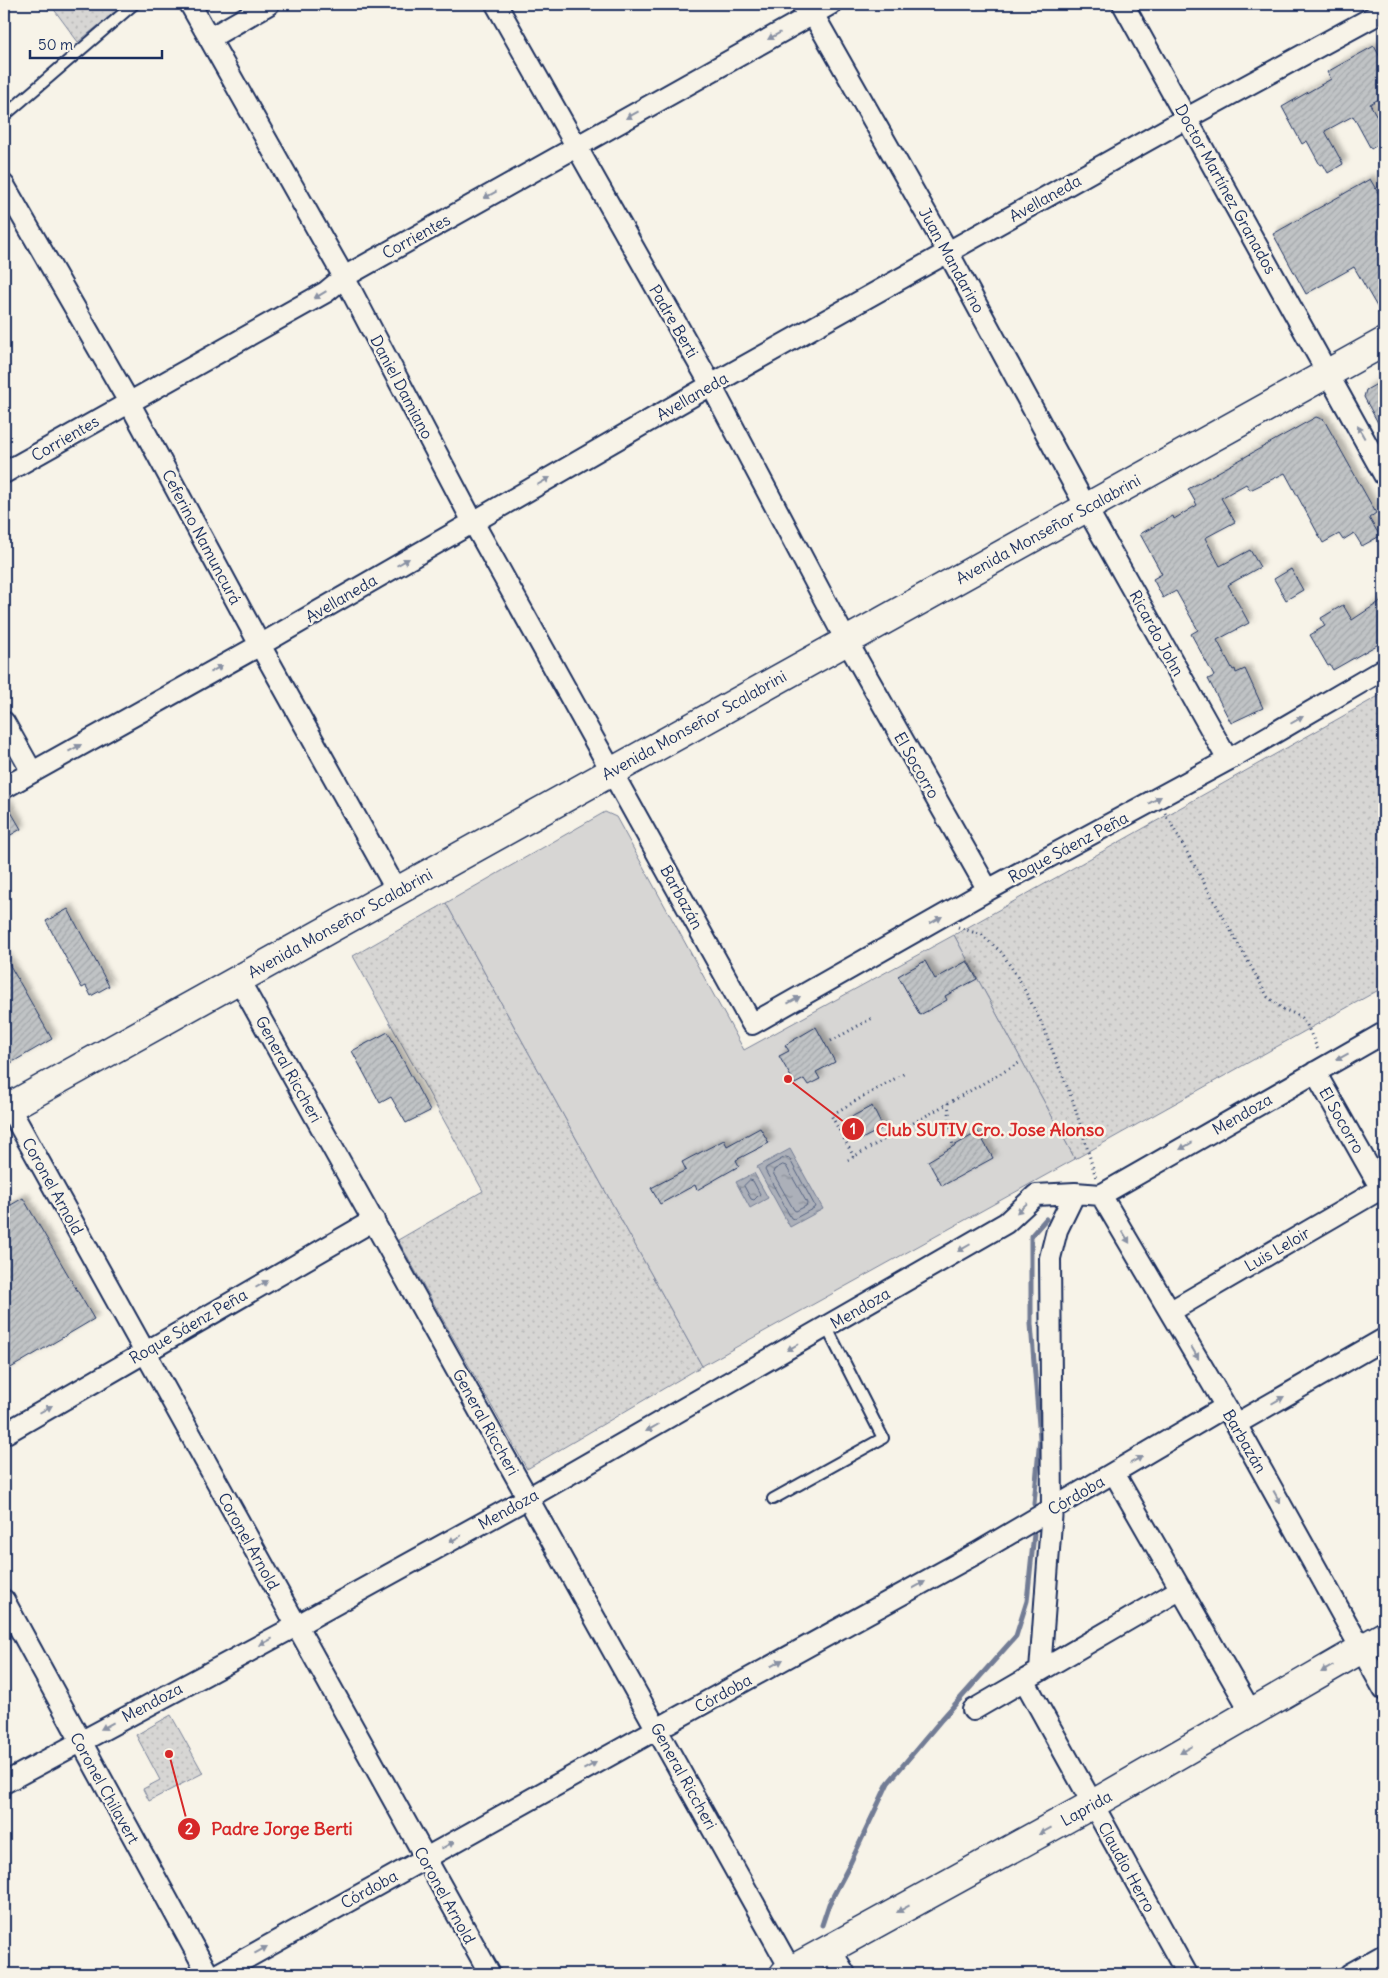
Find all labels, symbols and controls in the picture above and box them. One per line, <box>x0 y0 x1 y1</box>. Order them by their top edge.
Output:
scale bar <box>30 28 162 60</box>
one-way arrow <box>766 32 781 40</box>
text: 50 m <box>38 35 73 54</box>
street label: Doctor Martínez Granados <box>1171 101 1281 277</box>
one-way arrow <box>625 111 638 120</box>
street label: Avellaneda <box>1005 170 1085 226</box>
one-way arrow <box>483 191 497 199</box>
street label: Juan Mandarino <box>915 204 989 316</box>
street label: Corrientes <box>378 209 454 263</box>
street label: Padre Berti <box>645 281 703 361</box>
one-way arrow <box>314 291 327 300</box>
street label: Daniel Damiano <box>366 332 438 442</box>
street label: Avellaneda <box>653 368 731 424</box>
street label: Corrientes <box>28 411 102 465</box>
one-way arrow <box>1356 425 1365 439</box>
street label: Ceferino Namuncurá <box>158 466 246 608</box>
street label: Avenida Monseñor Scalabrini <box>952 470 1144 588</box>
one-way arrow <box>537 477 550 486</box>
one-way arrow <box>396 558 410 567</box>
street label: Avellaneda <box>302 570 380 626</box>
street label: Ricardo John <box>1125 587 1189 679</box>
one-way arrow <box>209 665 224 673</box>
street label: Avenida Monseñor Scalabrini <box>598 666 790 784</box>
one-way arrow <box>1289 716 1304 724</box>
street label: El Socorro <box>890 728 944 802</box>
one-way arrow <box>67 744 82 752</box>
one-way arrow <box>1148 795 1162 804</box>
street label: Roque Sáenz Peña <box>1005 807 1131 887</box>
street label: Barbazán <box>656 862 708 932</box>
street label: Avenida Monseñor Scalabrini <box>244 864 436 982</box>
one-way arrow <box>929 916 943 924</box>
one-way arrow <box>788 995 801 1004</box>
street label: General Riccheri <box>251 1012 327 1126</box>
one-way arrow <box>1334 1053 1349 1061</box>
street label: El Socorro <box>1315 1083 1369 1157</box>
street label: Mendoza <box>1209 1089 1275 1139</box>
callout: Club SUTIV Cro. Jose Alonso <box>840 1113 1114 1146</box>
text: Club SUTIV Cro. Jose Alonso <box>876 1118 1104 1141</box>
text: 1 <box>850 1119 856 1138</box>
street label: Coronel Arnold <box>18 1134 88 1238</box>
one-way arrow <box>1179 1142 1192 1151</box>
one-way arrow <box>1017 1202 1029 1214</box>
street label: Luis Leloir <box>1241 1222 1314 1276</box>
one-way arrow <box>1122 1230 1131 1243</box>
one-way arrow <box>957 1243 970 1252</box>
one-way arrow <box>255 1280 270 1288</box>
street label: Mendoza <box>827 1283 893 1333</box>
street label: Roque Sáenz Peña <box>125 1284 251 1368</box>
one-way arrow <box>786 1343 800 1351</box>
one-way arrow <box>1190 1346 1199 1360</box>
street label: General Riccheri <box>448 1365 524 1479</box>
one-way arrow <box>1272 1395 1285 1404</box>
one-way arrow <box>38 1405 53 1413</box>
street label: Barbazán <box>1219 1406 1271 1476</box>
one-way arrow <box>645 1423 658 1432</box>
one-way arrow <box>1129 1455 1142 1464</box>
street label: Córdoba <box>1044 1471 1108 1519</box>
street label: Mendoza <box>474 1484 542 1534</box>
street label: Coronel Arnold <box>214 1489 284 1593</box>
one-way arrow <box>1273 1490 1281 1505</box>
one-way arrow <box>448 1534 462 1543</box>
one-way arrow <box>912 1581 927 1589</box>
one-way arrow <box>259 1638 274 1646</box>
one-way arrow <box>770 1659 784 1667</box>
one-way arrow <box>1320 1664 1333 1673</box>
street label: Córdoba <box>691 1669 755 1717</box>
street label: Mendoza <box>118 1678 186 1726</box>
street label: General Riccheri <box>646 1719 722 1833</box>
one-way arrow <box>100 1722 115 1730</box>
street label: Coronel Chilavert <box>66 1729 144 1848</box>
one-way arrow <box>1180 1746 1193 1755</box>
one-way arrow <box>583 1762 598 1770</box>
street label: Laprida <box>1057 1786 1115 1830</box>
callout: Padre Jorge Berti <box>176 1812 363 1845</box>
text: Padre Jorge Berti <box>211 1817 353 1840</box>
street label: Claudio Herro <box>1094 1818 1160 1916</box>
text: 2 <box>185 1819 193 1838</box>
one-way arrow <box>1038 1827 1052 1835</box>
one-way arrow <box>441 1841 456 1849</box>
street label: Coronel Arnold <box>410 1843 480 1947</box>
street label: Córdoba <box>337 1865 401 1913</box>
one-way arrow <box>895 1905 910 1913</box>
one-way arrow <box>254 1946 267 1955</box>

